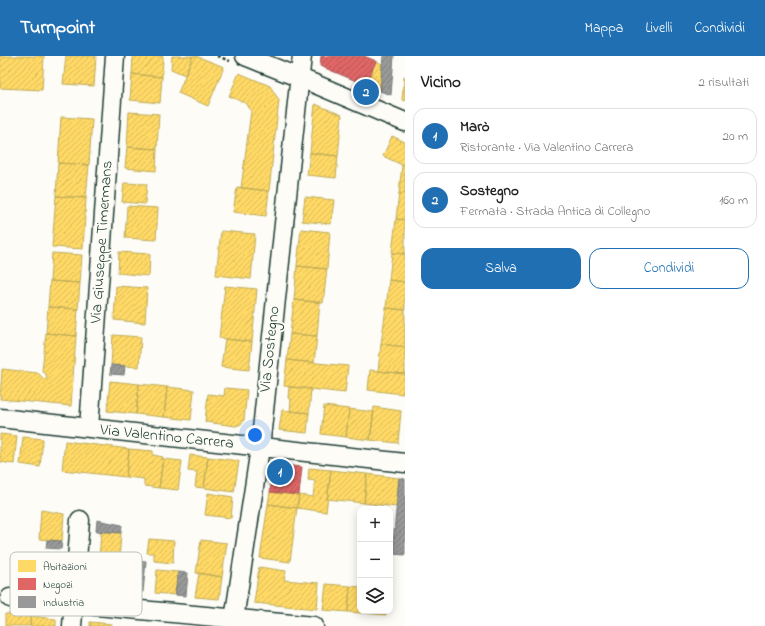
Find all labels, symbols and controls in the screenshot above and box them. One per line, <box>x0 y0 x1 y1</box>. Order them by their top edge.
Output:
text: Turnpoint <box>20 15 95 42</box>
text: Mappa <box>585 18 623 39</box>
text: Livelli <box>645 18 672 39</box>
text: Condividi <box>694 18 745 39</box>
text: Vicino <box>421 70 461 95</box>
text: 2 risultati <box>699 73 749 92</box>
pin: 2 <box>353 77 379 107</box>
text: Marò <box>460 116 490 138</box>
text: 1 <box>433 127 437 146</box>
text: 20 m <box>723 127 748 146</box>
text: Ristorante · Via Valentino Carrera <box>460 138 633 157</box>
street label: Via Giuseppe Timermans <box>84 160 120 325</box>
text: Sostegno <box>460 180 519 202</box>
text: 2 <box>432 191 438 210</box>
text: 160 m <box>719 191 748 210</box>
text: Fermata · Strada Antica di Collegno <box>460 202 650 221</box>
button: Salva <box>421 248 581 289</box>
button: Condividi <box>589 248 749 289</box>
street label: Via Sostegno <box>253 305 286 394</box>
street label: Via Valentino Carrera <box>98 418 235 456</box>
your location <box>245 425 265 445</box>
pin: 1 <box>267 457 293 487</box>
map controls <box>357 506 393 614</box>
button: + <box>357 506 393 542</box>
button: − <box>357 542 393 578</box>
legend <box>10 552 142 616</box>
text: Abitazioni <box>43 559 87 575</box>
text: Negozi <box>43 577 73 594</box>
button: layers <box>357 578 393 614</box>
text: Industria <box>43 595 84 611</box>

